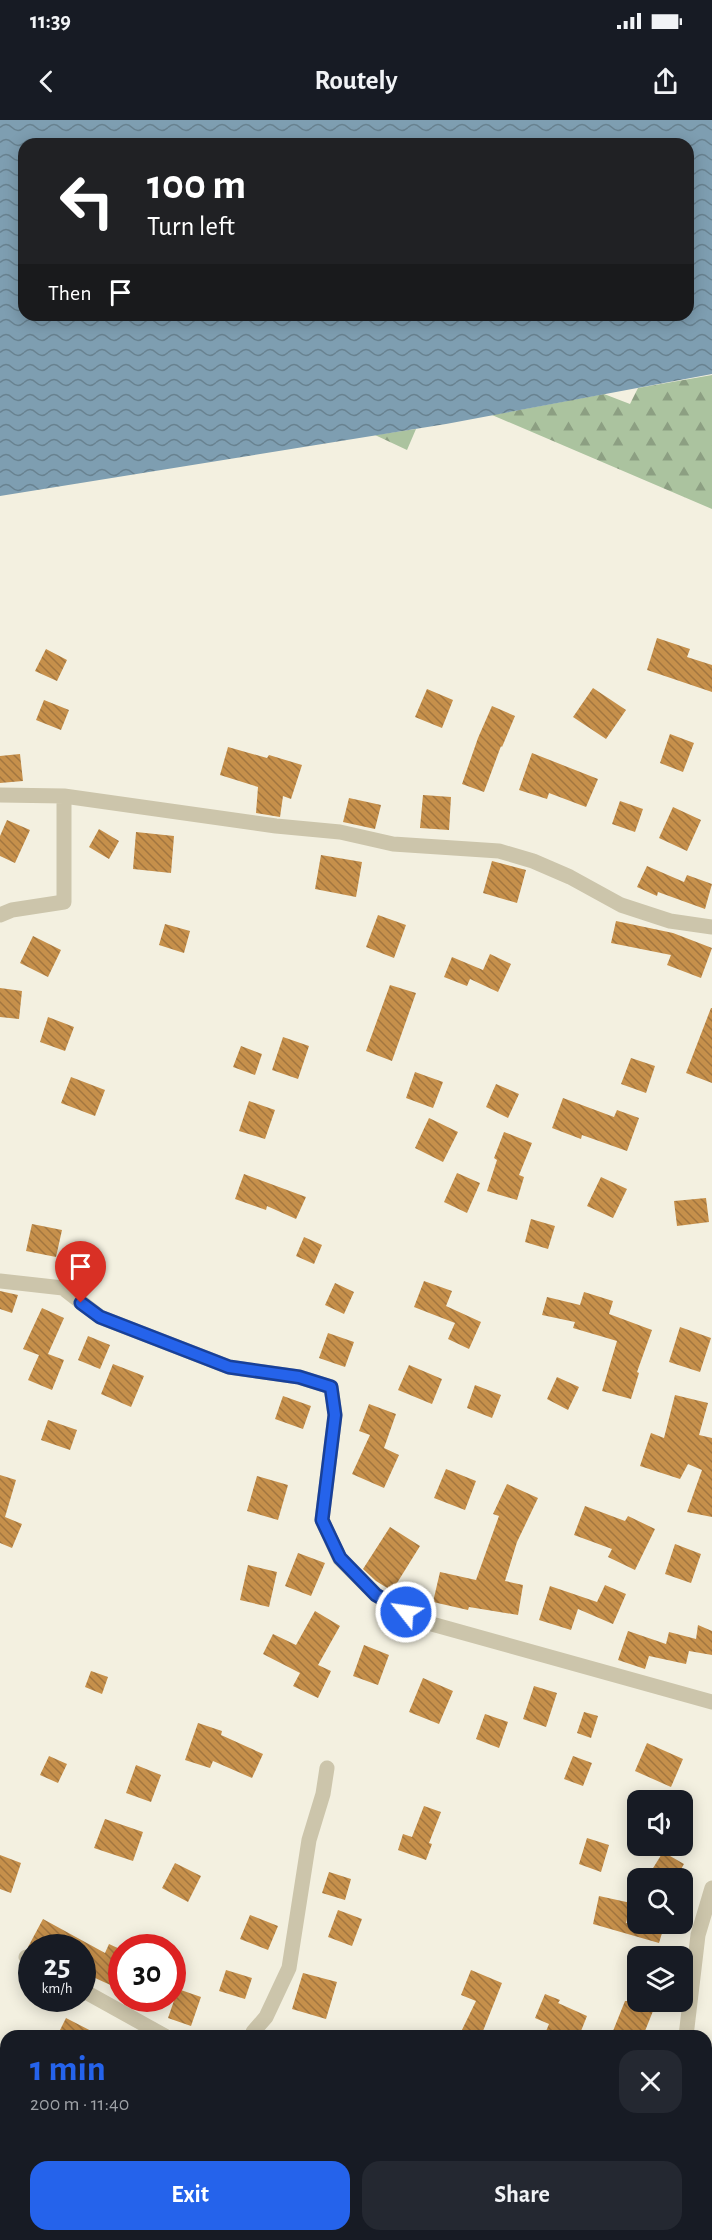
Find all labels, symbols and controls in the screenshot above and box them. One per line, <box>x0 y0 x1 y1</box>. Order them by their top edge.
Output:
text: 11:39 <box>30 10 71 32</box>
icon: back <box>30 65 63 98</box>
icon: share <box>649 65 682 98</box>
text: Routely <box>314 67 398 94</box>
icon: left <box>48 162 126 240</box>
text: 100 m <box>147 164 246 206</box>
text: Turn left <box>147 213 235 240</box>
icon: arrive <box>104 276 137 309</box>
text: Then <box>48 282 92 304</box>
pin <box>55 1241 106 1303</box>
icon: arrive <box>64 1250 97 1283</box>
position arrow <box>374 1580 438 1644</box>
map controls <box>627 1790 693 2012</box>
button: sound <box>627 1790 693 1856</box>
button: search <box>627 1868 693 1934</box>
speed limit sign: 30 <box>108 1934 186 2012</box>
button: layers <box>627 1946 693 2012</box>
text: 25 <box>43 1951 71 1981</box>
text: km/h <box>42 1981 72 1996</box>
button: close <box>619 2050 682 2113</box>
text: 1 min <box>30 2051 106 2087</box>
text: 200 m · 11:40 <box>30 2094 129 2114</box>
button: Exit <box>30 2161 350 2230</box>
button: Share <box>362 2161 682 2230</box>

